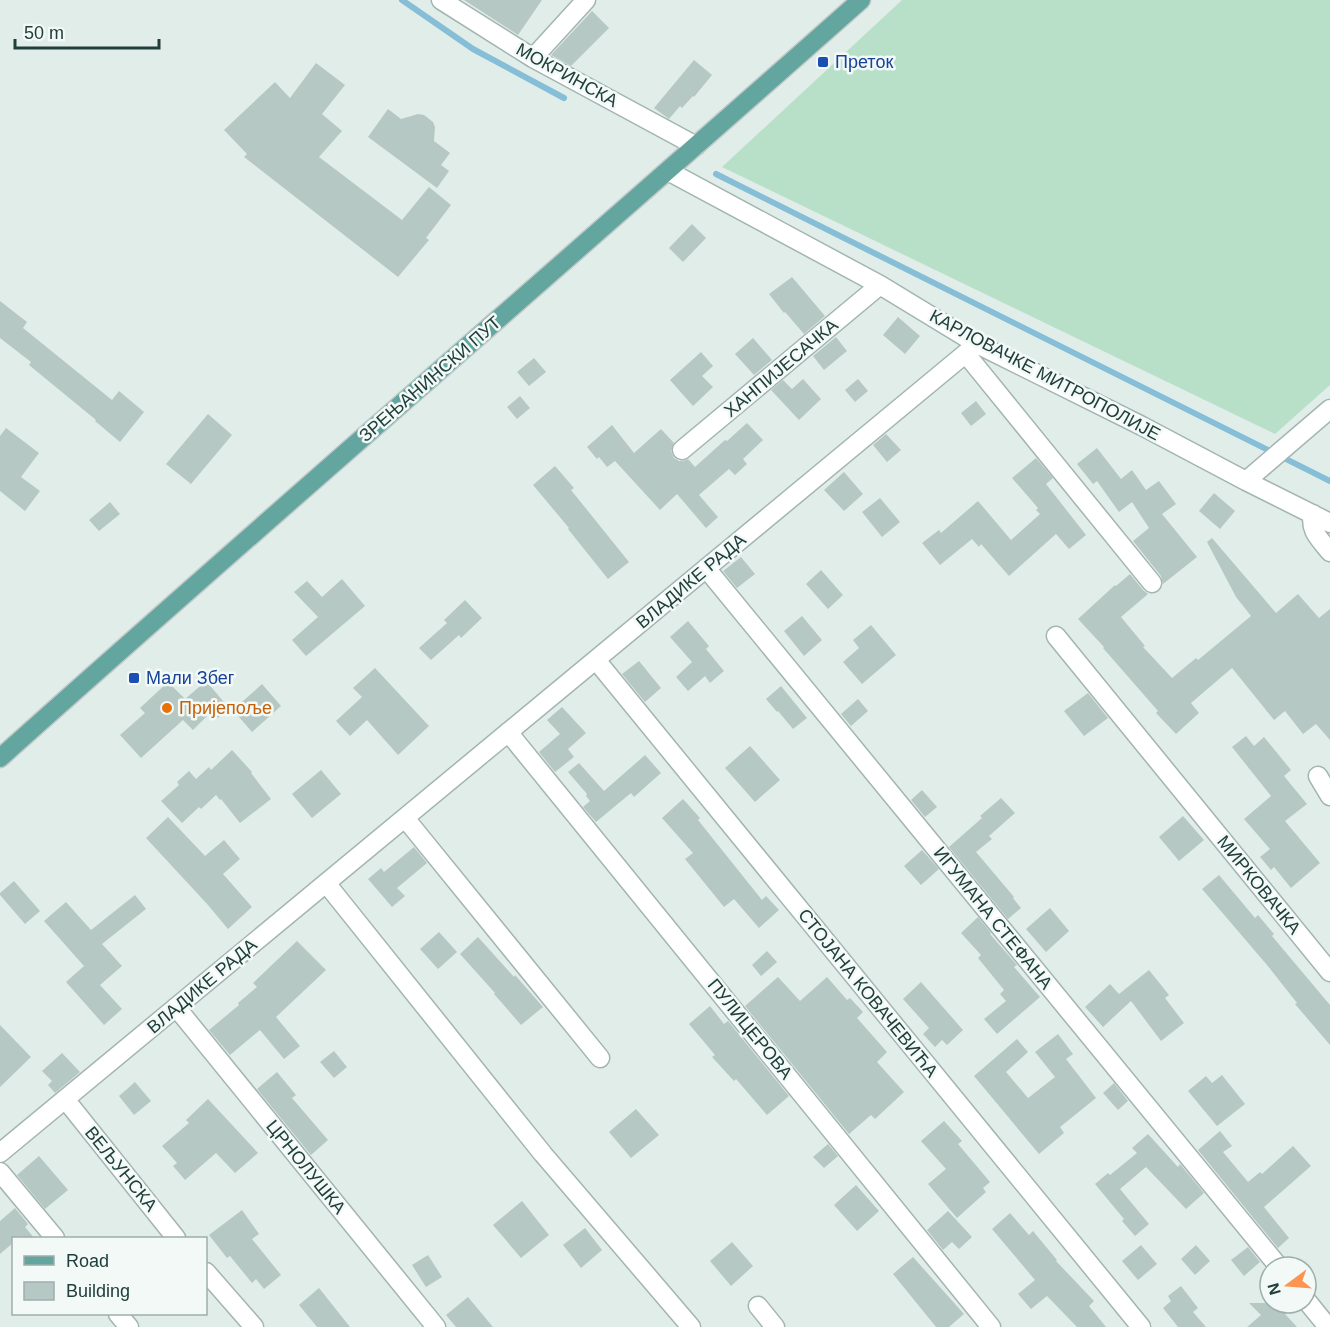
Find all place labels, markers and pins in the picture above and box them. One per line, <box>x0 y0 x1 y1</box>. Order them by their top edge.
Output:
place label: Преток <box>835 52 893 72</box>
marker: Преток <box>816 55 830 69</box>
place label: Мали Збег <box>146 668 235 688</box>
marker: Мали Збег <box>127 671 141 685</box>
place label: Пријепоље <box>179 698 272 718</box>
marker: Пријепоље <box>160 701 174 715</box>

